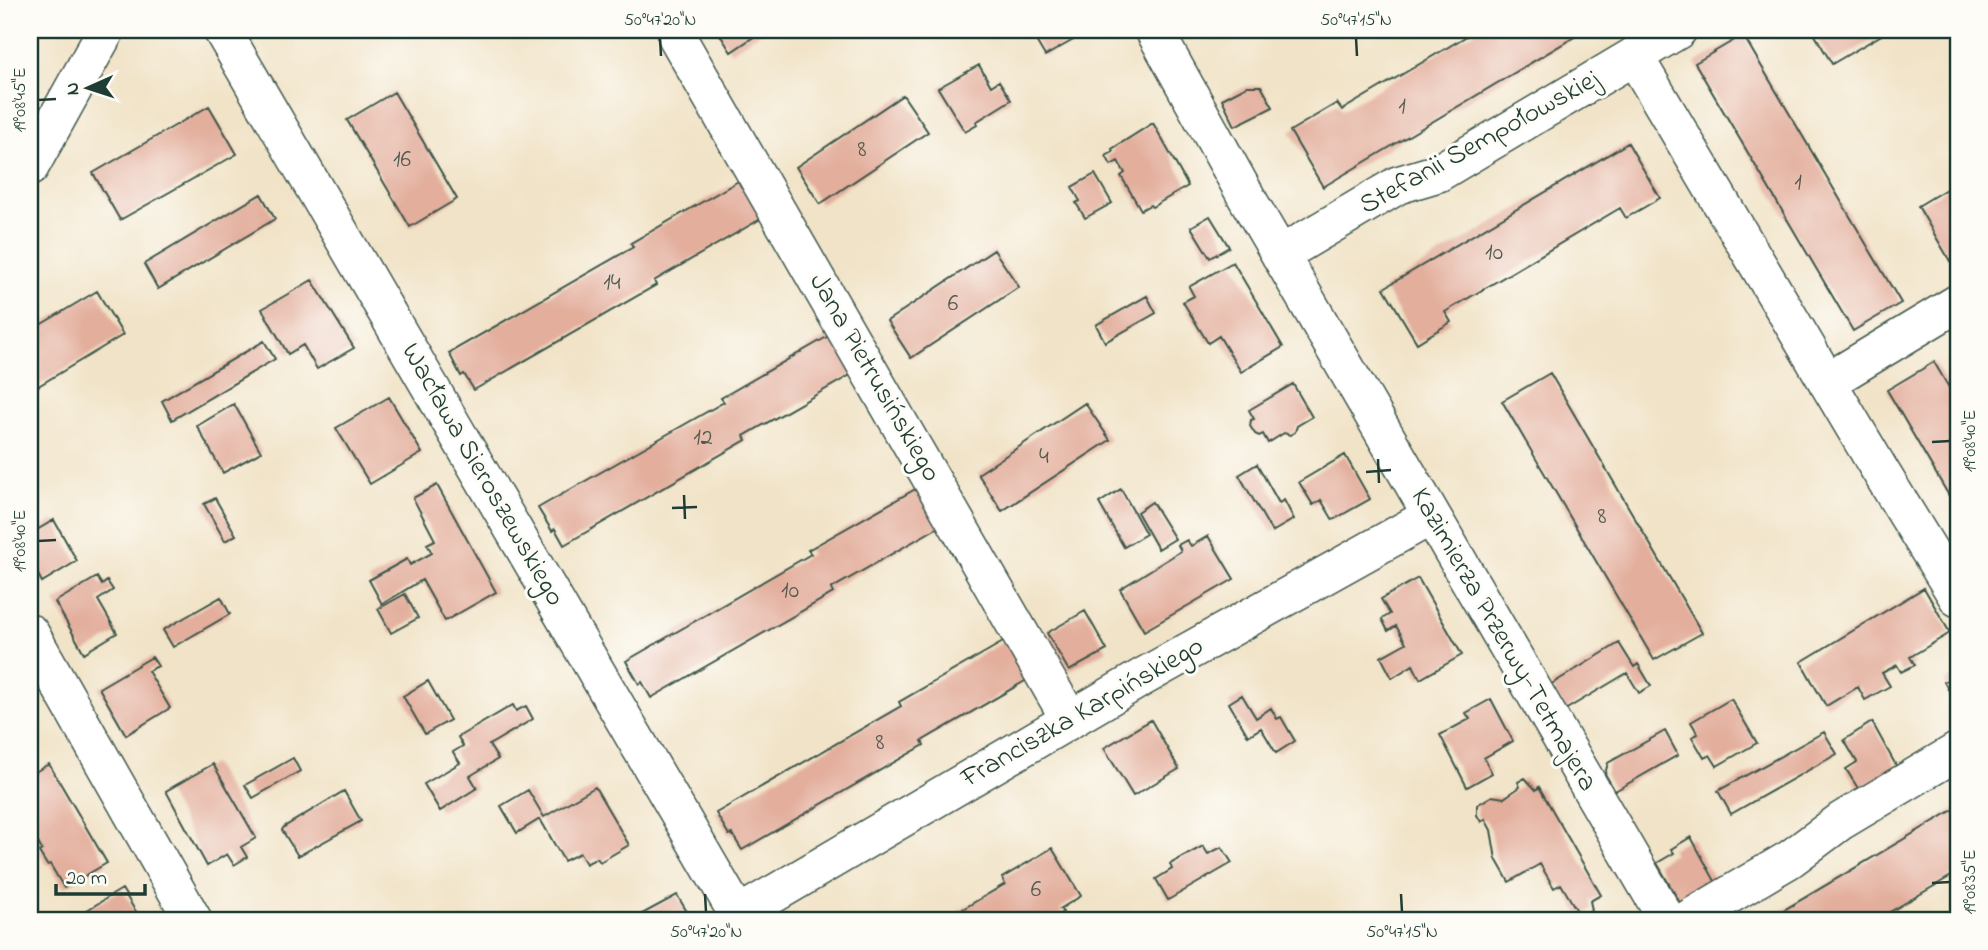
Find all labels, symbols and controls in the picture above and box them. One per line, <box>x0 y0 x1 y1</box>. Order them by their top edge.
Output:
text: 50°47'20"N <box>624 8 696 34</box>
text: 50°47'15"N <box>1320 8 1392 34</box>
north arrow <box>52 52 122 122</box>
street label: Stefanii Sempołowskiej <box>1352 59 1609 226</box>
text: 19°08'45"E <box>8 67 34 133</box>
text: N <box>60 81 87 96</box>
house number: 1 <box>1398 90 1406 125</box>
house number: 8 <box>858 133 867 168</box>
house number: 16 <box>393 143 412 178</box>
house number: 1 <box>1794 166 1802 201</box>
house number: 10 <box>1485 236 1503 271</box>
house number: 14 <box>603 266 621 301</box>
street label: Jana Pietrusińskiego <box>797 266 951 490</box>
house number: 6 <box>948 287 959 322</box>
street label: Wacława Sieroszewskiego <box>390 336 574 614</box>
text: 19°08'40"E <box>1958 410 1984 472</box>
house number: 12 <box>693 421 713 456</box>
house number: 4 <box>1039 440 1049 475</box>
street label: Kazimierza Przerwy-Tetmajera <box>1399 480 1607 800</box>
house number: 8 <box>1598 500 1607 535</box>
text: 19°08'40"E <box>8 510 34 572</box>
house number: 10 <box>781 574 799 609</box>
street label: Franciszka Karpińskiego <box>953 627 1212 800</box>
house number: 8 <box>876 726 885 761</box>
text: 19°08'35"E <box>1958 849 1984 915</box>
scale bar <box>56 852 145 896</box>
text: 20 m <box>66 864 107 894</box>
house number: 6 <box>1031 873 1042 908</box>
text: 50°47'20"N <box>670 920 742 946</box>
text: 50°47'15"N <box>1366 920 1438 946</box>

